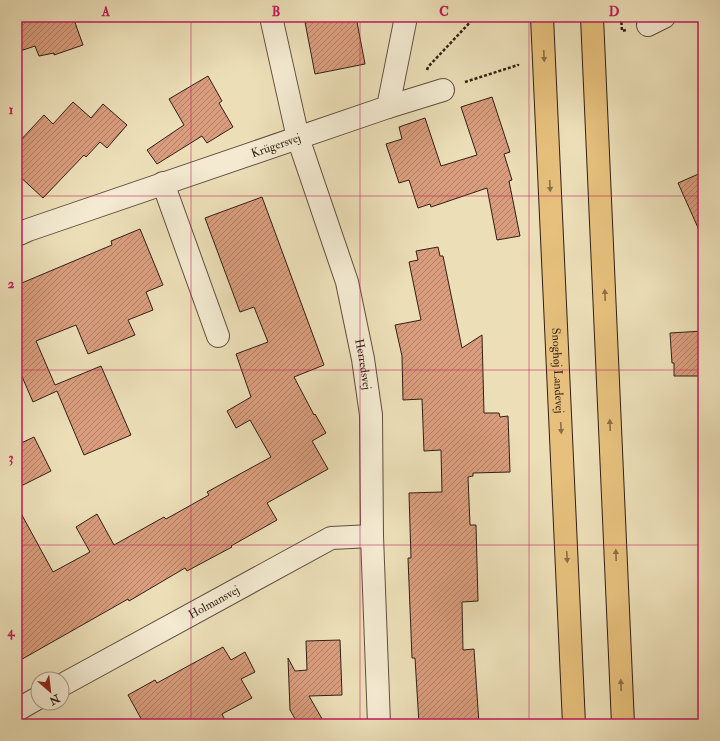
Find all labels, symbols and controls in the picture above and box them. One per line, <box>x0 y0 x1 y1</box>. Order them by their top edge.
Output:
text: A <box>101 4 111 20</box>
text: B <box>272 4 280 20</box>
text: C <box>439 4 449 20</box>
text: D <box>609 4 620 20</box>
one-way arrow <box>541 50 548 62</box>
text: 1 <box>9 102 14 118</box>
street label: Krügersvej <box>249 130 303 161</box>
one-way arrow <box>547 180 554 192</box>
text: 2 <box>8 276 15 292</box>
one-way arrow <box>601 289 608 301</box>
street label: Snoghøj Landevej <box>548 328 567 414</box>
street label: Herredsvej <box>351 337 374 391</box>
one-way arrow <box>607 418 613 431</box>
one-way arrow <box>558 422 564 435</box>
text: 3 <box>9 450 14 466</box>
one-way arrow <box>612 549 619 561</box>
one-way arrow <box>563 551 570 563</box>
street label: Holmansvej <box>186 582 242 622</box>
text: 4 <box>6 624 15 640</box>
north arrow <box>30 671 70 711</box>
one-way arrow <box>618 679 625 691</box>
text: N <box>46 691 63 708</box>

